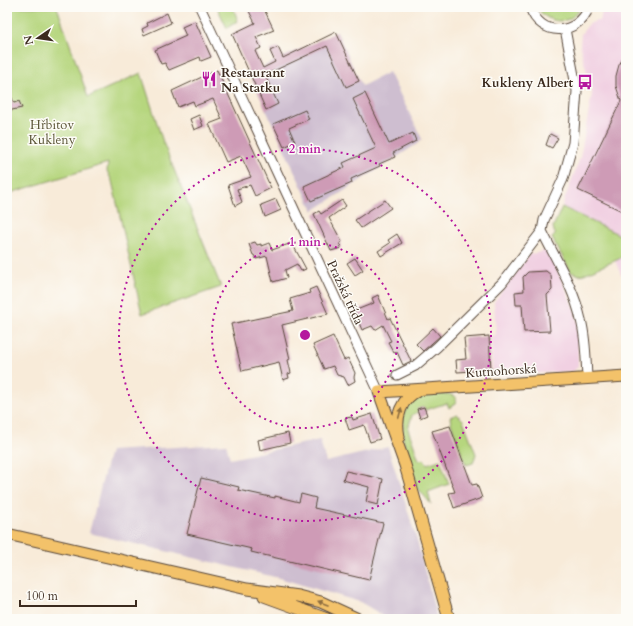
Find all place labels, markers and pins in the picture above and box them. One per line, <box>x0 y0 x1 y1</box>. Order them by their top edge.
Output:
place label: Restaurant Na Statku <box>221 64 285 97</box>
restaurant icon: Restaurant Na Statku <box>200 70 218 88</box>
bus stop icon: Kukleny Albert <box>576 73 594 91</box>
place label: Kukleny Albert <box>482 74 573 92</box>
centre of rings <box>298 328 312 342</box>

